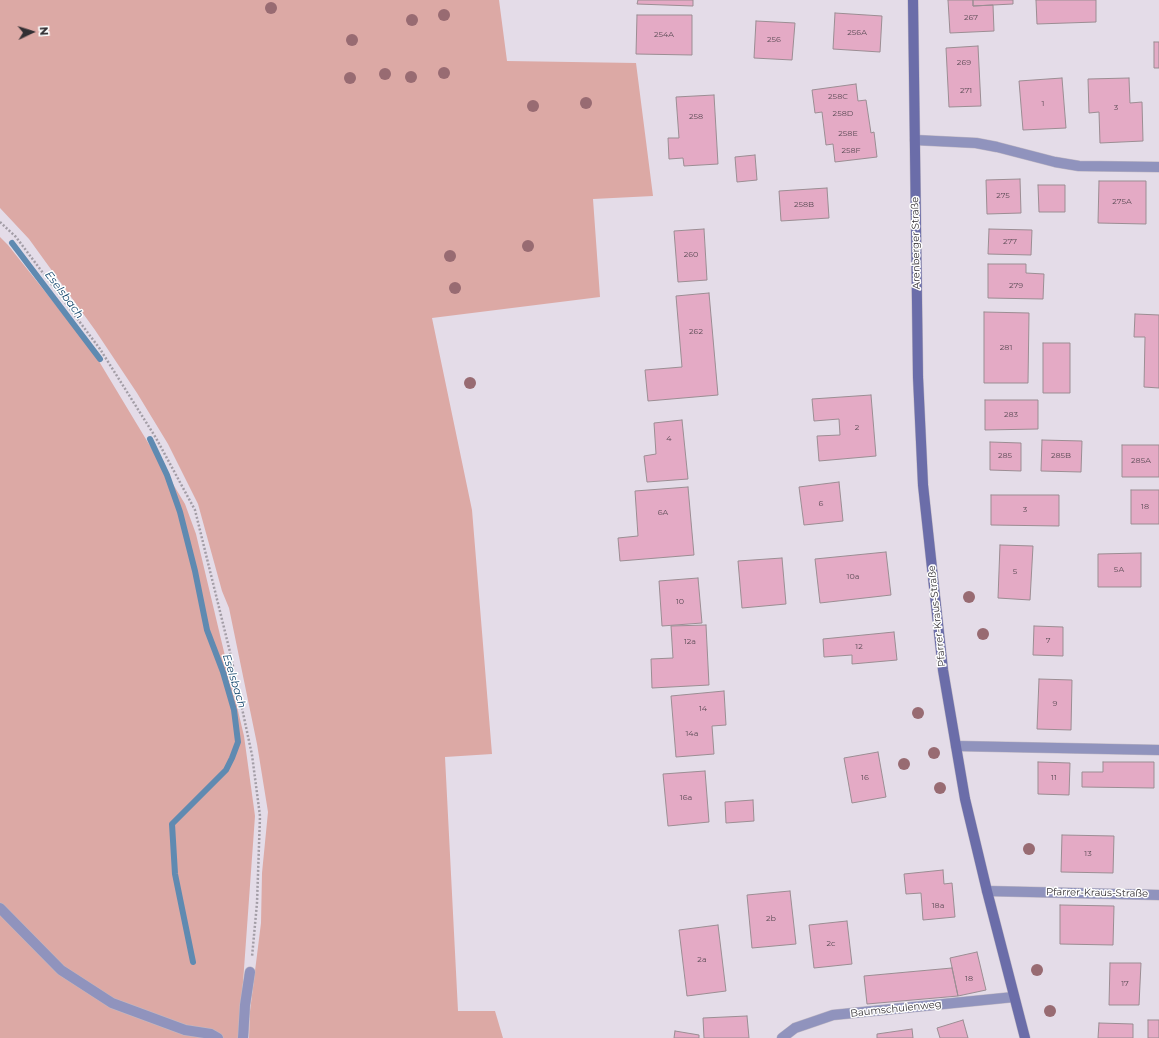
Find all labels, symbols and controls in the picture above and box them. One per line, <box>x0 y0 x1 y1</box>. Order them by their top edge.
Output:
north arrow <box>12 12 52 52</box>
house number: 267 <box>964 13 978 23</box>
text: N <box>37 26 51 36</box>
house number: 256A <box>847 28 867 38</box>
house number: 254A <box>654 30 674 40</box>
house number: 256 <box>767 35 781 45</box>
house number: 269 <box>957 58 971 68</box>
house number: 271 <box>960 86 972 96</box>
house number: 258C <box>828 92 848 102</box>
house number: 1 <box>1042 99 1044 109</box>
house number: 3 <box>1114 103 1118 113</box>
house number: 258D <box>833 109 853 119</box>
house number: 258 <box>689 112 703 122</box>
house number: 258E <box>838 129 858 139</box>
house number: 258F <box>841 146 861 156</box>
house number: 275 <box>996 191 1010 201</box>
street label: Arenberger Straße <box>909 197 923 289</box>
house number: 275A <box>1112 197 1132 207</box>
house number: 258B <box>794 200 814 210</box>
house number: 277 <box>1003 237 1017 247</box>
house number: 260 <box>684 250 698 260</box>
water label: Eselsbach <box>42 269 86 321</box>
house number: 279 <box>1009 281 1023 291</box>
house number: 262 <box>689 327 703 337</box>
house number: 281 <box>1000 343 1012 353</box>
house number: 283 <box>1004 410 1018 420</box>
house number: 2 <box>855 423 859 433</box>
house number: 4 <box>666 434 672 444</box>
house number: 285 <box>998 451 1012 461</box>
house number: 285B <box>1051 451 1071 461</box>
house number: 285A <box>1131 456 1151 466</box>
house number: 6 <box>819 499 823 509</box>
house number: 18 <box>1141 502 1149 512</box>
house number: 3 <box>1023 505 1027 515</box>
house number: 6A <box>658 508 668 518</box>
street label: Pfarrer-Kraus-Straße <box>926 565 948 667</box>
house number: 5A <box>1114 565 1124 575</box>
house number: 5 <box>1013 567 1017 577</box>
house number: 10a <box>847 572 859 582</box>
house number: 10 <box>676 597 684 607</box>
house number: 7 <box>1046 636 1050 646</box>
house number: 12a <box>684 637 696 647</box>
house number: 12 <box>855 642 863 652</box>
water label: Eselsbach <box>219 652 249 710</box>
house number: 9 <box>1053 699 1057 709</box>
house number: 14 <box>699 704 707 714</box>
house number: 14a <box>685 729 699 739</box>
house number: 16 <box>861 773 869 783</box>
house number: 11 <box>1051 773 1057 783</box>
house number: 16a <box>680 793 692 803</box>
house number: 13 <box>1084 849 1092 859</box>
street label: Pfarrer-Kraus-Straße <box>1046 886 1148 900</box>
house number: 18a <box>932 901 944 911</box>
house number: 2b <box>766 914 776 924</box>
house number: 2c <box>827 939 835 949</box>
house number: 2a <box>697 955 707 965</box>
house number: 18 <box>965 974 973 984</box>
house number: 17 <box>1121 979 1129 989</box>
street label: Baumschulenweg <box>850 998 942 1020</box>

